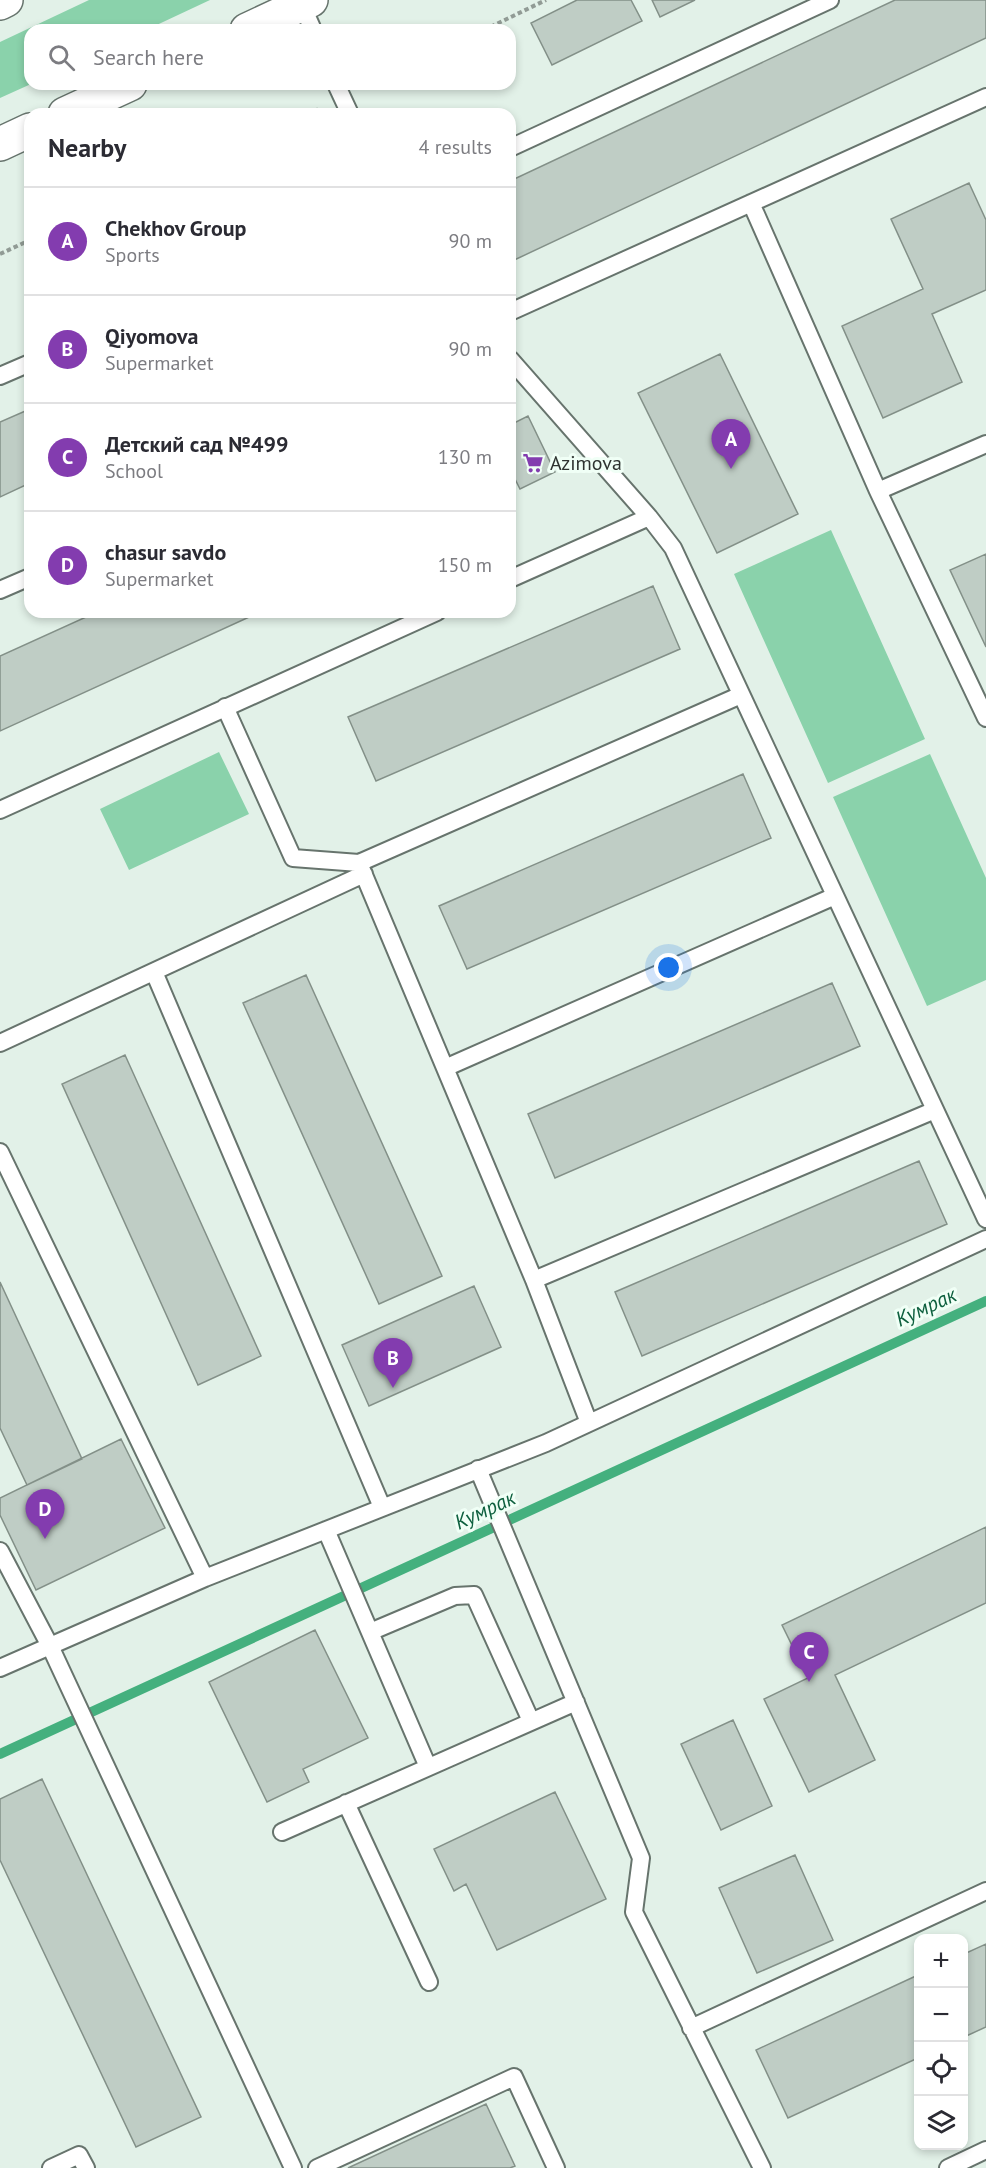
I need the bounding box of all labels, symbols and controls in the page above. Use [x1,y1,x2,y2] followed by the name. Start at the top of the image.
[24,24,516,90] search box
[45,41,78,74] icon: search
[93,43,204,71] text: Search here
[48,131,126,164] text: Nearby
[419,134,492,160] text: 4 results
[105,214,246,242] text: Chekhov Group
[61,228,74,254] text: A
[449,228,492,254] text: 90 m
[105,242,160,268] text: Sports
[105,322,199,350] text: Qiyomova
[62,336,73,362] text: B
[449,336,492,362] text: 90 m
[105,350,213,376] text: Supermarket
[712,420,750,469] pin: A
[105,430,288,458] text: Детский сад №499
[62,444,73,470] text: C
[438,444,492,470] text: 130 m
[550,450,622,476] place label: Azimova
[521,451,545,475] supermarket icon: Azimova
[105,458,163,484] text: School
[105,538,226,566] text: chasur savdo
[61,552,74,578] text: D
[438,552,492,578] text: 150 m
[105,566,213,592] text: Supermarket
[654,953,683,982] your location
[891,1280,962,1332] water label: Кумрак
[374,1338,412,1388] pin: B
[450,1483,521,1535] water label: Кумрак
[26,1490,64,1539] pin: D
[790,1632,828,1682] pin: C
[914,1934,968,2150] map controls
[914,1934,968,1988] button: +
[914,1988,968,2042] button: −
[914,2042,968,2096] button: locate
[914,2096,968,2150] button: layers

